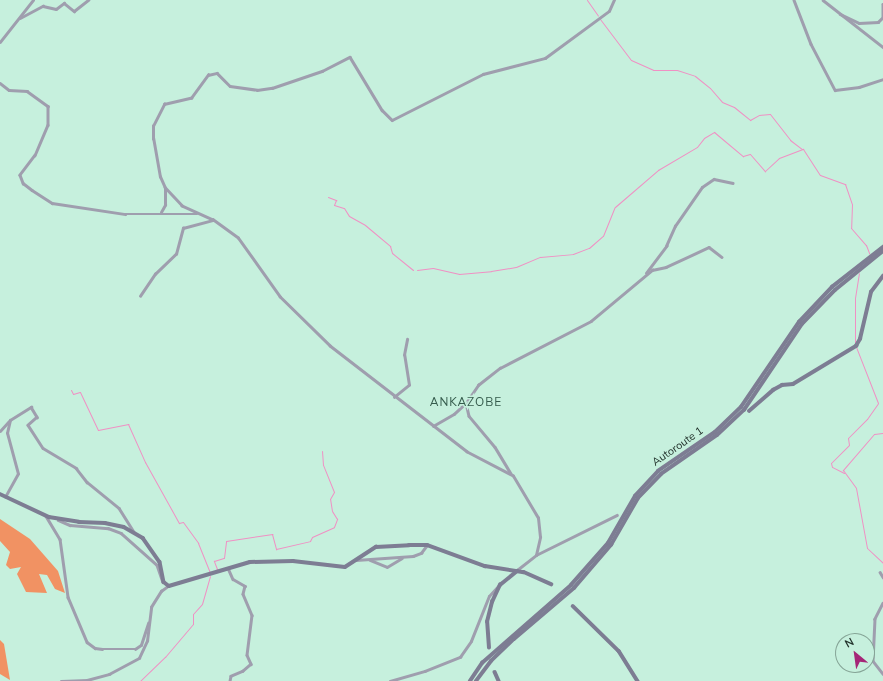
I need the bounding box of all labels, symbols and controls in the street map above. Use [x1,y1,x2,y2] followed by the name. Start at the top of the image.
[430,396,502,410] district label: ANKAZOBE
[650,425,706,469] street label: Autoroute 1
[835,633,875,673] north arrow
[842,634,857,652] text: N

